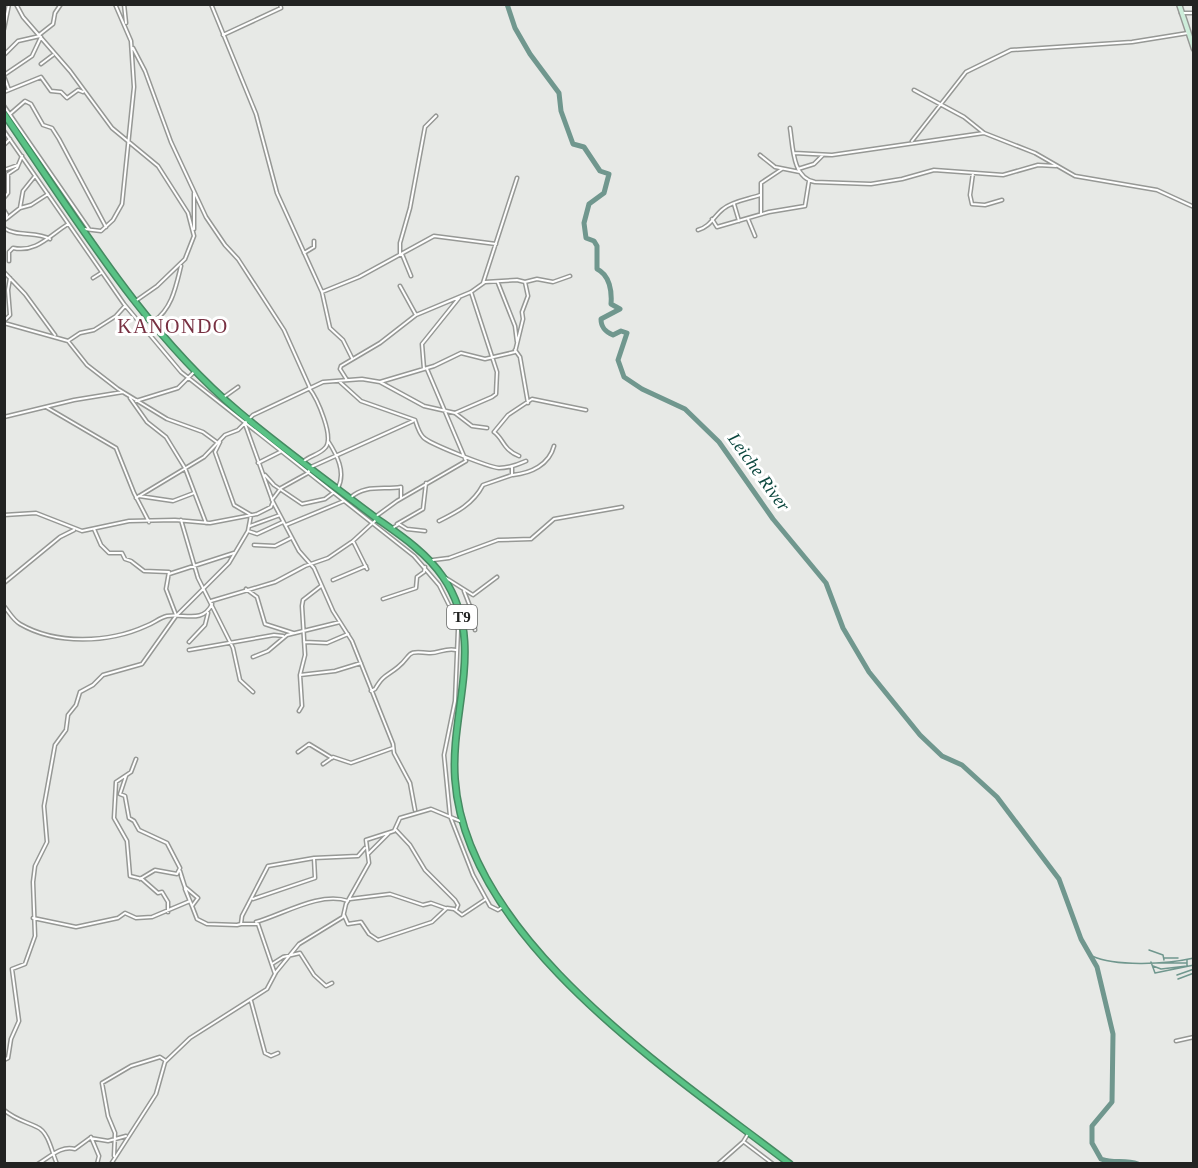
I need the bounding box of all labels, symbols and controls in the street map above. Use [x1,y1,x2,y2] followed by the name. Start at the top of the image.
[117,315,229,337] district label: KANONDO
[723,428,795,516] water label: Leiche River
[447,605,477,629] road number: T9

